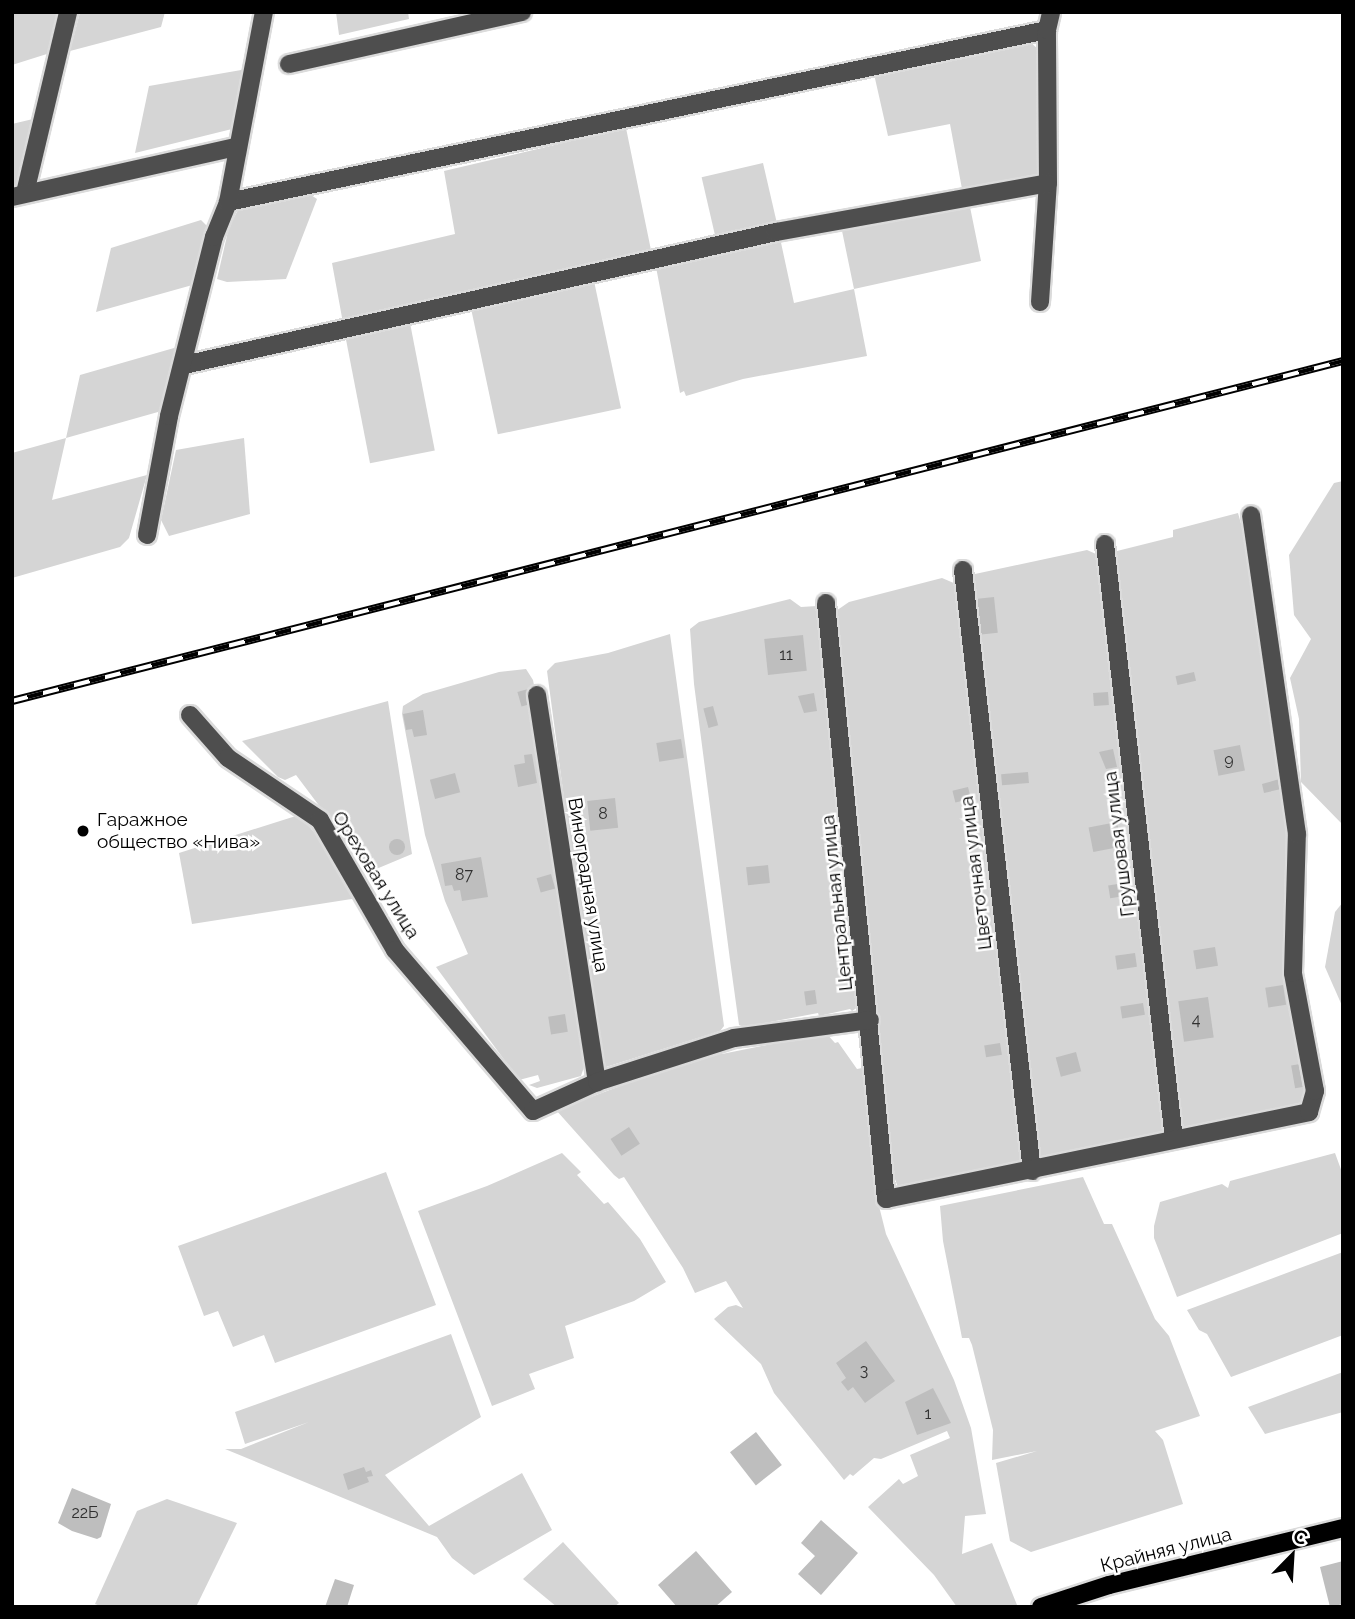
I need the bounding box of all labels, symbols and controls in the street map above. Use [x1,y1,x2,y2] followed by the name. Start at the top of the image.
[779,645,793,665] house number: 11
[1224,750,1234,770] house number: 9
[1099,770,1139,918] street label: Грушовая улица
[955,795,997,951] street label: Цветочная улица
[563,796,613,974] street label: Виноградная улица
[598,804,608,824] house number: 8
[327,807,425,943] street label: Ореховая улица
[97,809,260,853] place label: Гаражное общество «Нива»
[816,814,858,992] street label: Центральная улица
[75,823,91,839] marker: Гаражное общество «Нива»
[455,865,473,885] house number: 87
[1192,1010,1200,1030] house number: 4
[860,1361,868,1381] house number: 3
[925,1404,931,1424] house number: 1
[71,1503,99,1523] house number: 22Б
[1257,1521,1327,1591] north arrow
[1098,1523,1234,1577] street label: Крайняя улица
[1290,1524,1311,1550] text: С

